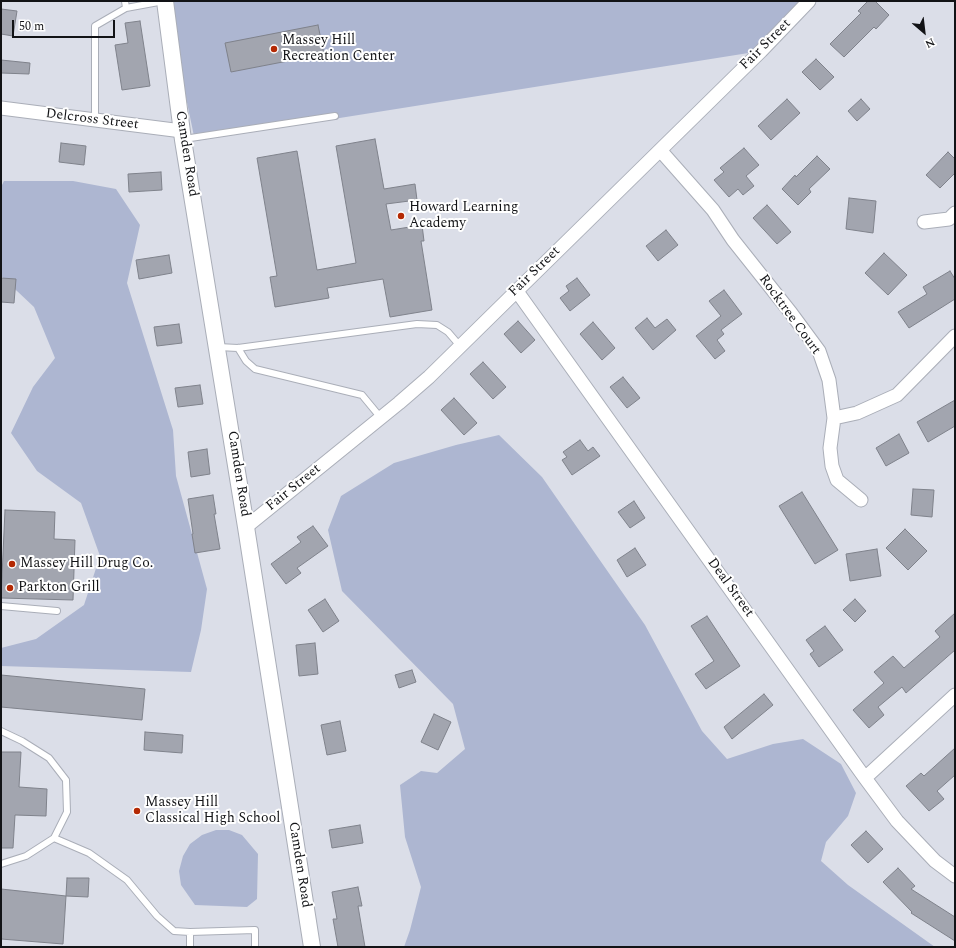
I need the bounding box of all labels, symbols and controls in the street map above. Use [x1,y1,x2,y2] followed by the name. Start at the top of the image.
[14,12,117,38] scale bar
[904,12,944,52] north arrow
[737,16,795,74] street label: Fair Street
[19,17,44,36] text: 50 m
[282,33,395,66] place label: Massey Hill Recreation Center
[922,33,938,53] text: N
[269,44,279,54] marker: Massey Hill Recreation Center
[44,106,140,134] street label: Delcross Street
[171,110,201,198] street label: Camden Road
[409,200,518,232] place label: Howard Learning Academy
[396,211,406,221] marker: Howard Learning Academy
[506,243,564,301] street label: Fair Street
[754,272,824,358] street label: Rocktree Court
[223,430,253,518] street label: Camden Road
[263,461,325,515] street label: Fair Street
[703,555,757,621] street label: Deal Street
[20,556,153,572] place label: Massey Hill Drug Co.
[7,559,17,569] marker: Massey Hill Drug Co.
[18,580,100,596] place label: Parkton Grill
[5,583,15,593] marker: Parkton Grill
[145,795,280,828] place label: Massey Hill Classical High School
[132,806,142,816] marker: Massey Hill Classical High School
[284,821,314,909] street label: Camden Road

